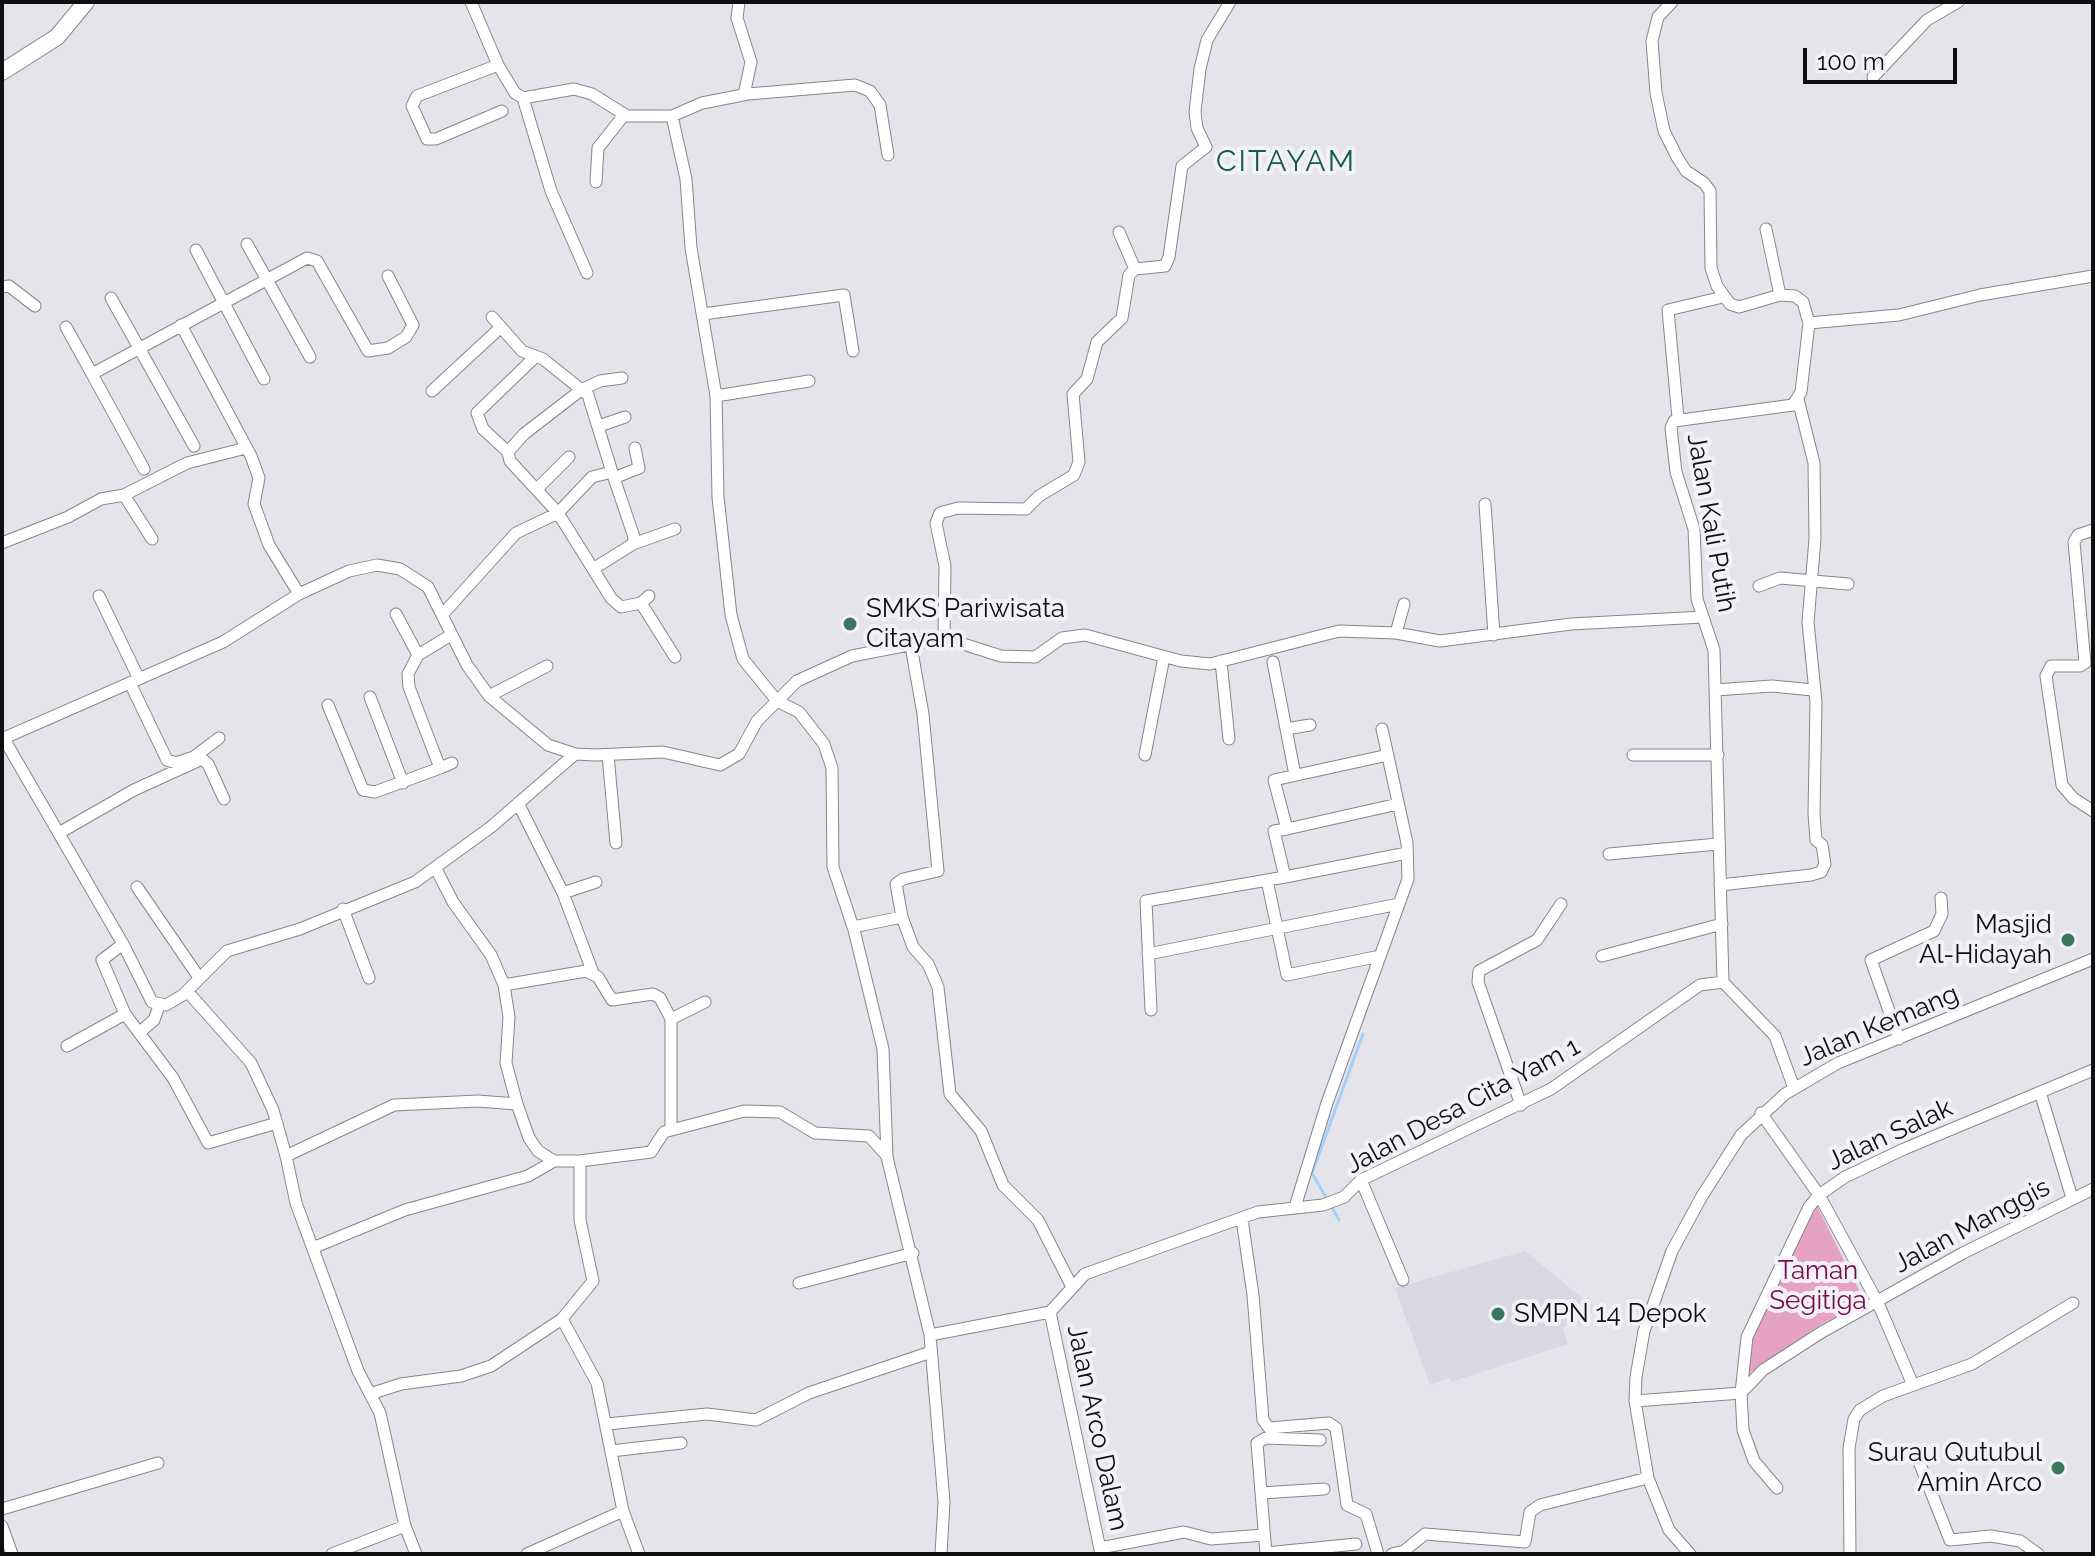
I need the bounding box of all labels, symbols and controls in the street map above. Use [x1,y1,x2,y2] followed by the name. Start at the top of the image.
[1807,32,1961,82] scale bar
[1817,47,1885,76] text: 100 m
[1216,144,1356,180] district label: CITAYAM
[1680,431,1742,615] street label: Jalan Kali Putih
[866,593,1065,654] place label: SMKS Pariwisata Citayam
[841,615,859,633] marker: SMKS Pariwisata Citayam
[1919,909,2052,970] place label: Masjid Al-Hidayah
[2059,931,2077,949] marker: Masjid Al-Hidayah
[1795,978,1963,1074] street label: Jalan Kemang
[1341,1031,1585,1181] street label: Jalan Desa Cita Yam 1
[1822,1092,1958,1178] street label: Jalan Salak
[1889,1172,2055,1280] street label: Jalan Manggis
[1769,1255,1867,1316] park label: Taman Segitiga
[1514,1298,1707,1330] place label: SMPN 14 Depok
[1489,1305,1507,1323] marker: SMPN 14 Depok
[1060,1322,1134,1534] street label: Jalan Arco Dalam
[1868,1437,2042,1498] place label: Surau Qutubul Amin Arco
[2049,1459,2067,1477] marker: Surau Qutubul Amin Arco

